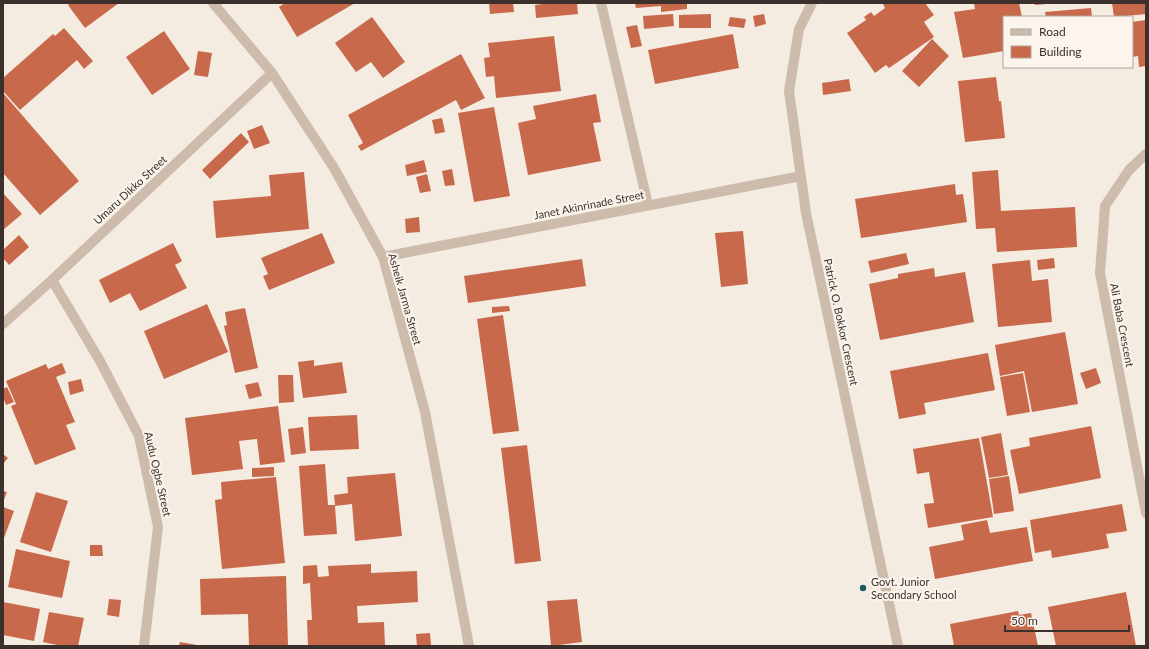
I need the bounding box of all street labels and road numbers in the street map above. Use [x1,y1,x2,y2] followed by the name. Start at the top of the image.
[90,152,169,227] street label: Umaru Dikko Street
[533,187,645,222] street label: Janet Akinrinade Street
[386,251,425,346] street label: Asheik Jarma Street
[822,257,861,387] street label: Patrick O. Bokkor Crescent
[1108,282,1137,368] street label: Ali Baba Crescent
[142,430,175,518] street label: Audu Ogbe Street

